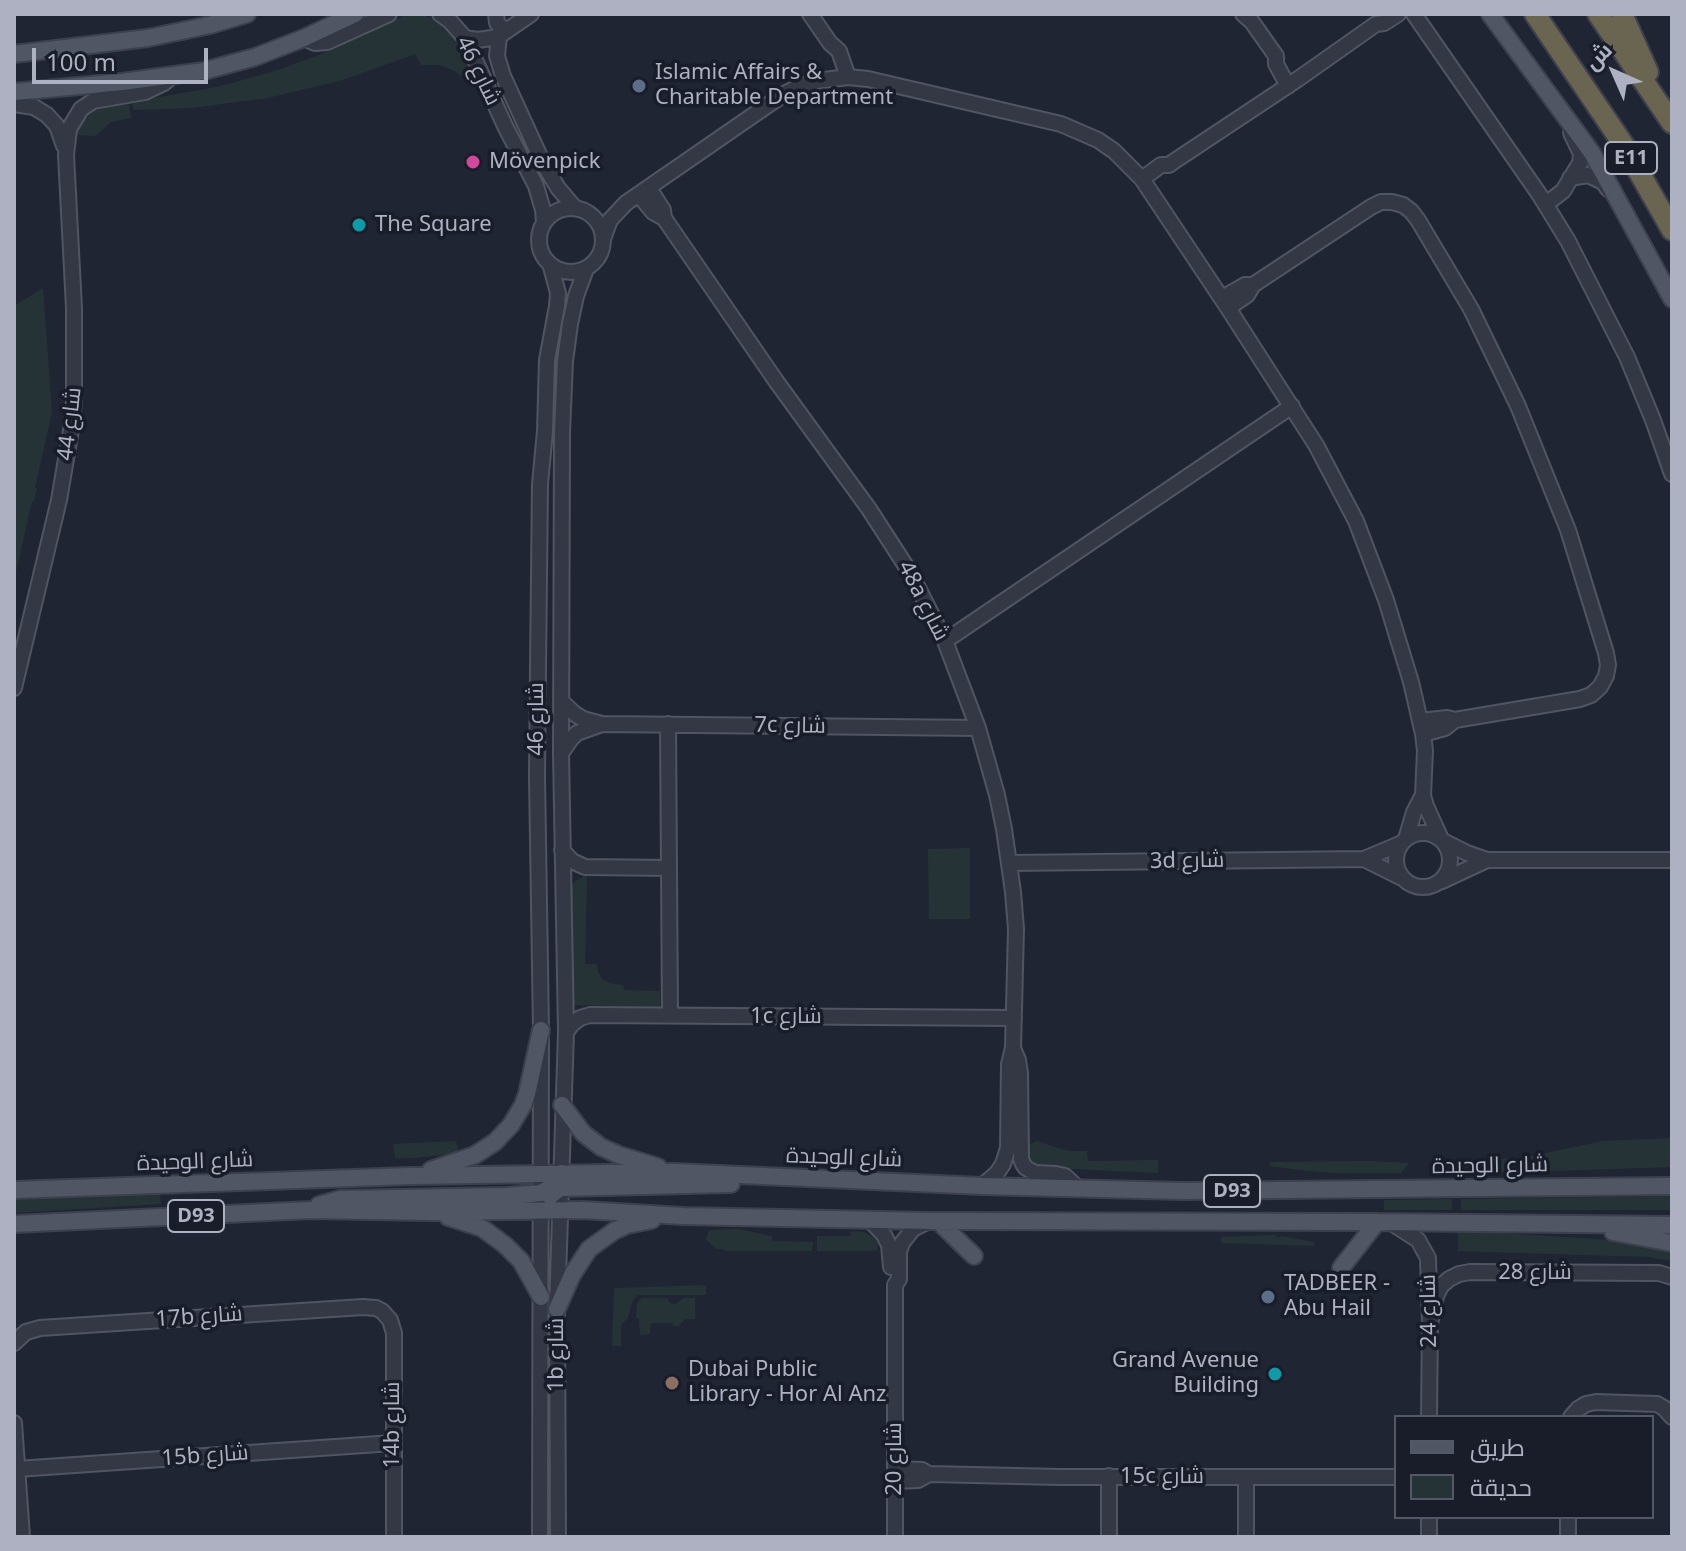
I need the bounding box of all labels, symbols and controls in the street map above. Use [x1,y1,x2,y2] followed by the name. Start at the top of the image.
[36,32,212,82] scale bar
[450,32,506,110] street label: شارع 46
[1574,32,1654,112] north arrow
[1576,34,1618,76] text: ش
[46,45,116,78] text: 100 m
[655,60,893,112] place label: Islamic Affairs & Charitable Department
[630,77,648,95] marker: Islamic Affairs & Charitable Department
[1605,142,1657,174] road number: E11
[489,149,601,175] place label: Mövenpick
[464,153,482,171] marker: Mövenpick
[375,212,492,238] place label: The Square
[350,216,368,234] marker: The Square
[52,386,88,462] street label: شارع 44
[892,557,954,645] street label: 48a شارع
[524,682,550,756] street label: شارع 46
[754,712,826,740] street label: 7c شارع
[1150,847,1224,875] street label: 3d شارع
[750,1004,822,1030] street label: 1c شارع
[785,1143,903,1173] street label: شارع الوحيدة
[136,1147,254,1177] street label: شارع الوحيدة
[1432,1152,1548,1180] street label: شارع الوحيدة
[1204,1175,1260,1207] road number: D93
[168,1200,224,1232] road number: D93
[1498,1260,1572,1286] street label: شارع 28
[1284,1271,1390,1322] place label: TADBEER - Abu Hail
[1415,1274,1443,1348] street label: شارع 24
[1259,1288,1277,1306] marker: TADBEER - Abu Hail
[155,1301,243,1333] street label: 17b شارع
[544,1318,570,1392] street label: 1b شارع
[1112,1348,1259,1400] place label: Grand Avenue Building
[688,1357,886,1408] place label: Dubai Public Library - Hor Al Anz
[1266,1365,1284,1383] marker: Grand Avenue Building
[663,1374,681,1392] marker: Dubai Public Library - Hor Al Anz
[380,1381,406,1469] street label: 14b شارع
[1394,1415,1654,1519] legend
[882,1422,908,1496] street label: شارع 20
[1470,1430,1525,1463] text: طريق
[161,1440,249,1472] street label: 15b شارع
[1120,1464,1204,1490] street label: 15c شارع
[1470,1470,1532,1503] text: حديقة

